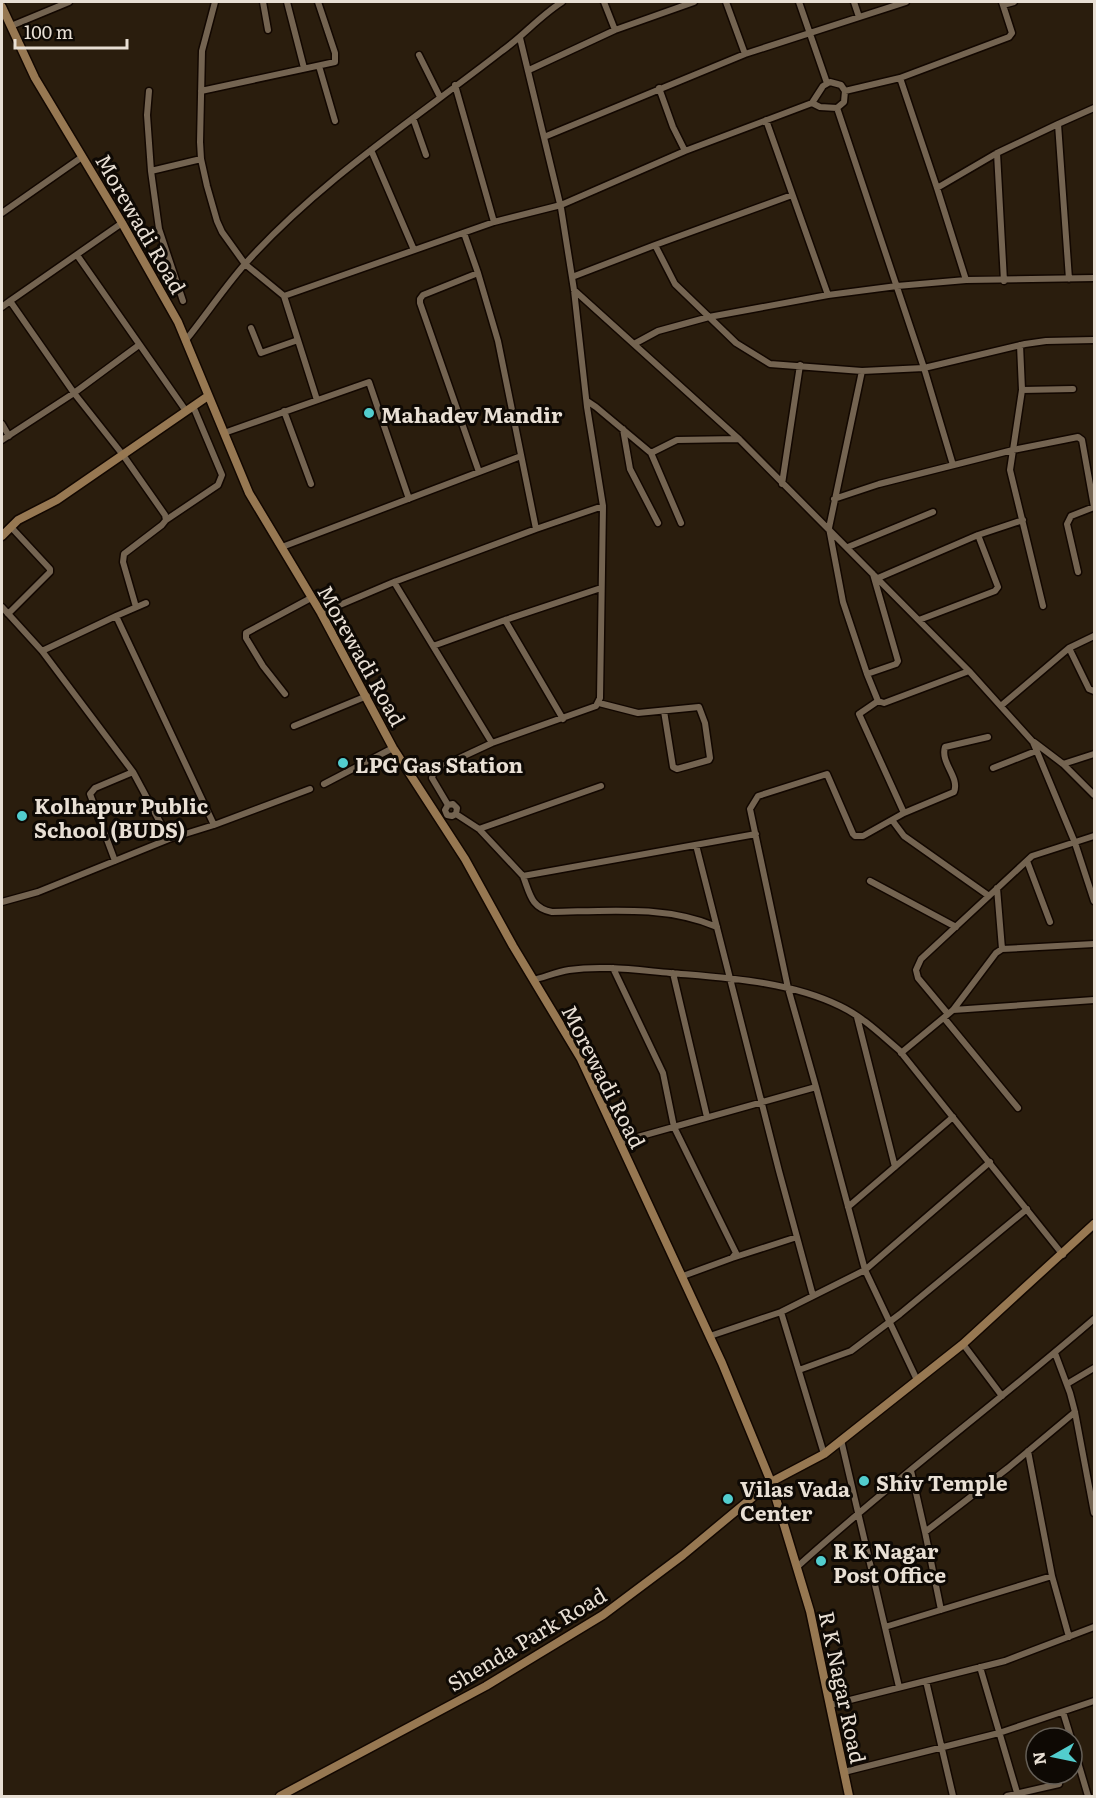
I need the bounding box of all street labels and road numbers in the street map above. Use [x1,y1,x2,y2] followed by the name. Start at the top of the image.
[89,147,195,299] street label: Morewadi Road
[311,579,415,731] street label: Morewadi Road
[556,999,655,1153] street label: Morewadi Road
[441,1578,611,1698] street label: Shenda Park Road
[813,1608,875,1766] street label: R K Nagar Road

